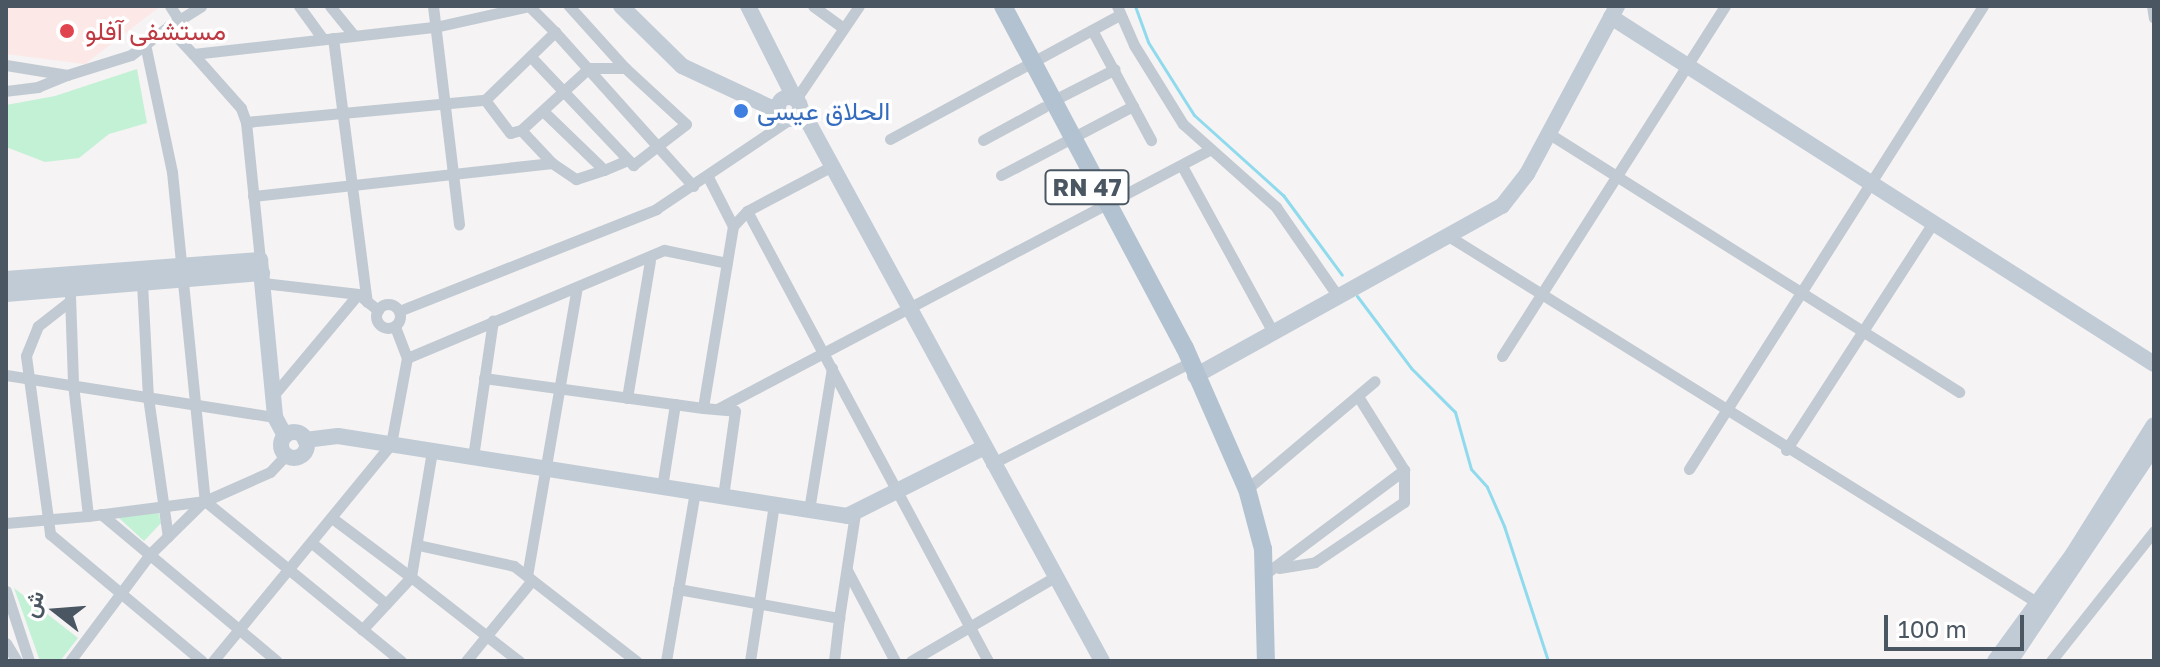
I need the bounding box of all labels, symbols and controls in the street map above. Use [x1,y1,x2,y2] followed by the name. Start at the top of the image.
[85,15,226,47] place label: مستشفى آفلو
[56,20,78,42] marker: مستشفى آفلو
[757,95,890,127] place label: الحلاق عيسى
[732,102,750,120] marker: الحلاق عيسى
[1043,167,1131,207] road number: RN 47
[16,571,96,651] north arrow
[16,587,49,620] text: ش
[1888,599,2028,649] scale bar
[1898,614,1967,643] text: 100 m

